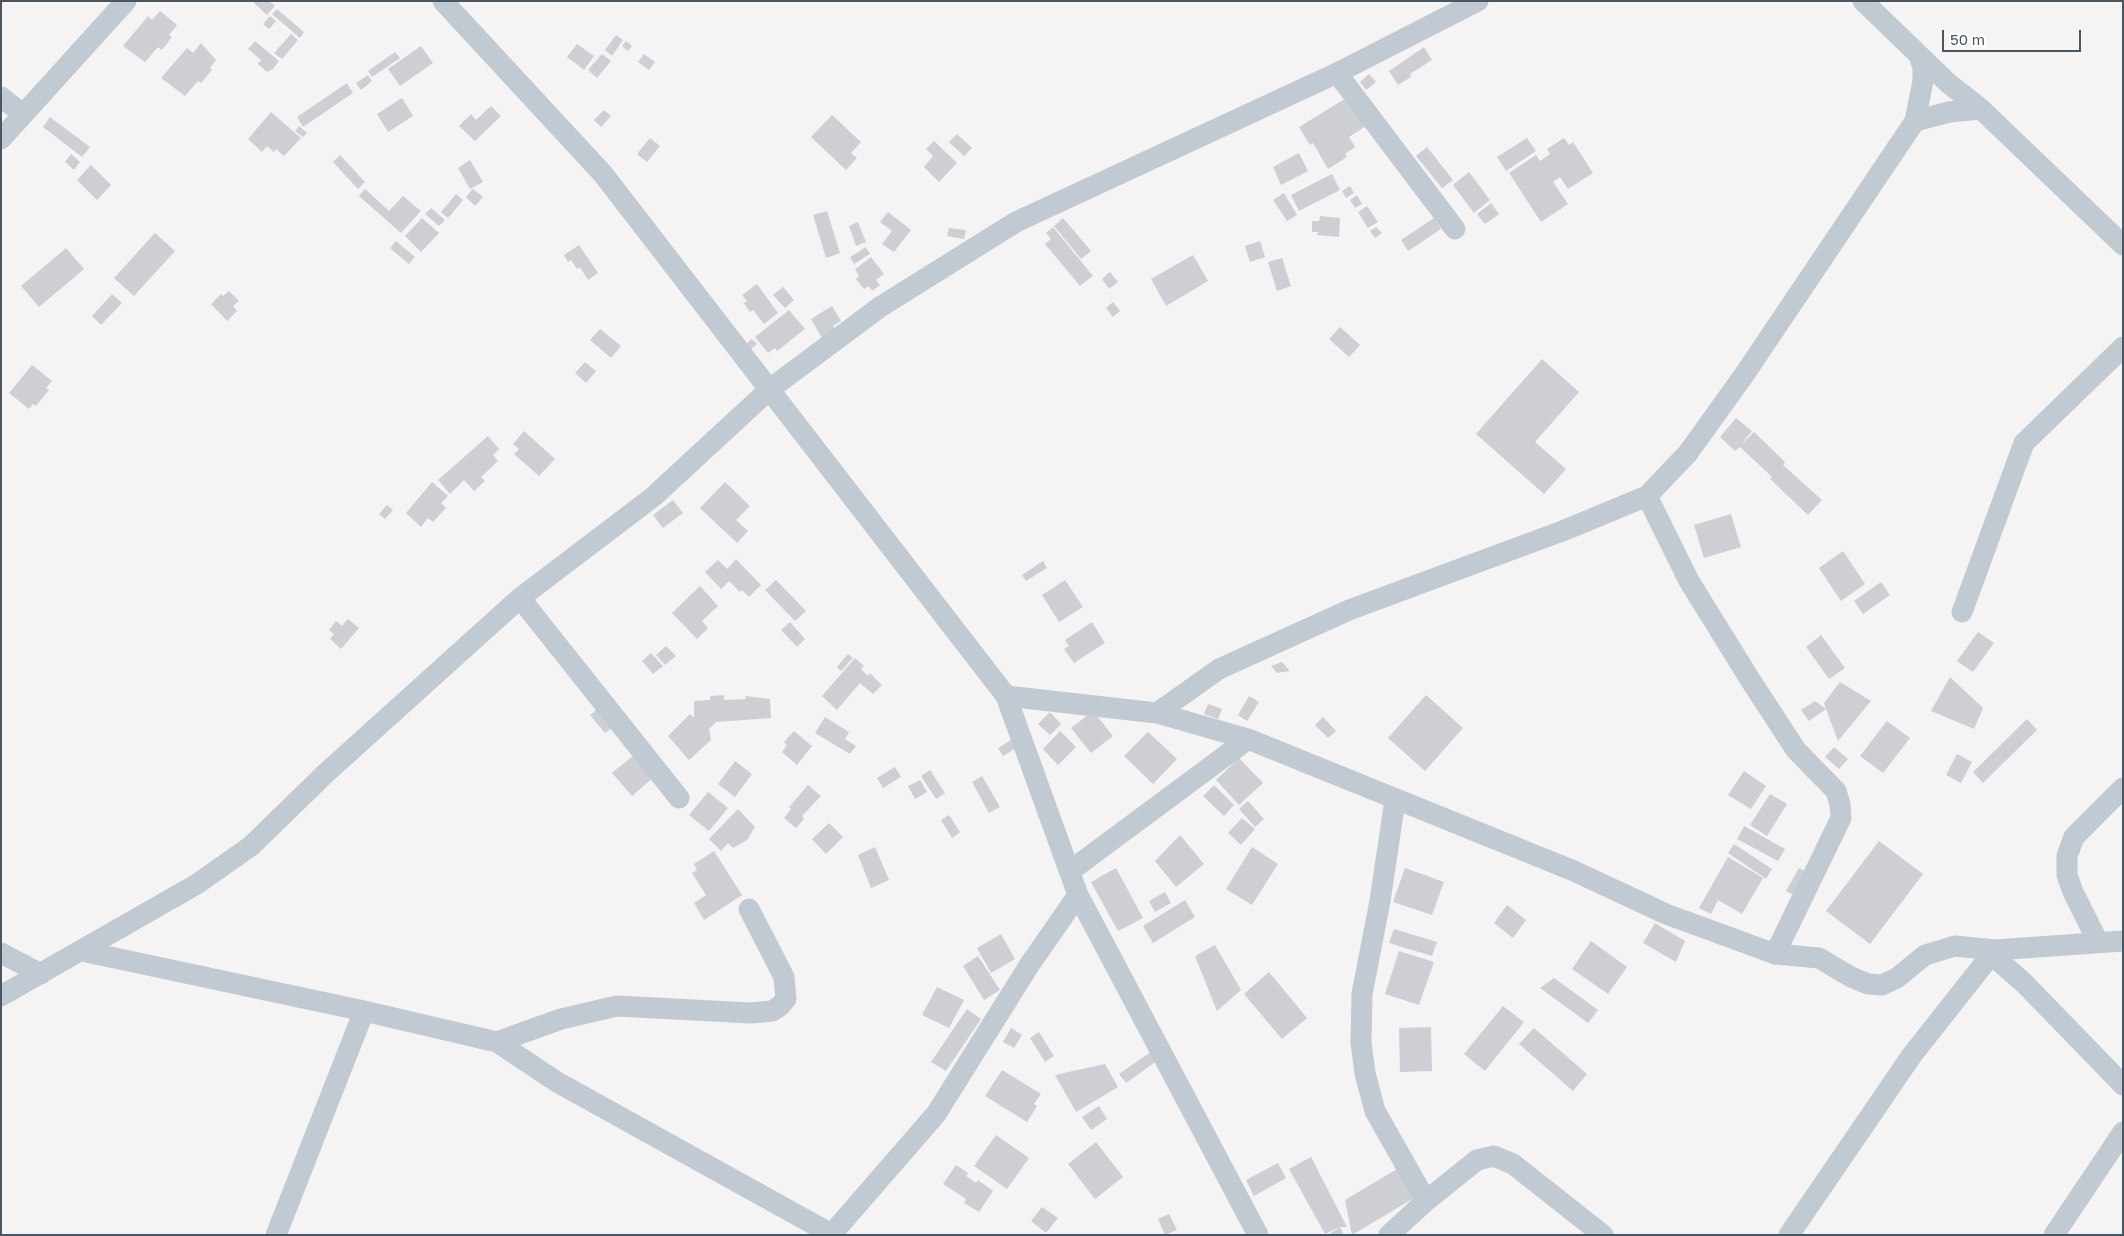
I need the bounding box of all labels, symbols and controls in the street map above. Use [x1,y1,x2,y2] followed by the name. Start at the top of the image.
[1944,20,2083,52] scale bar
[1950,30,1985,48] text: 50 m

